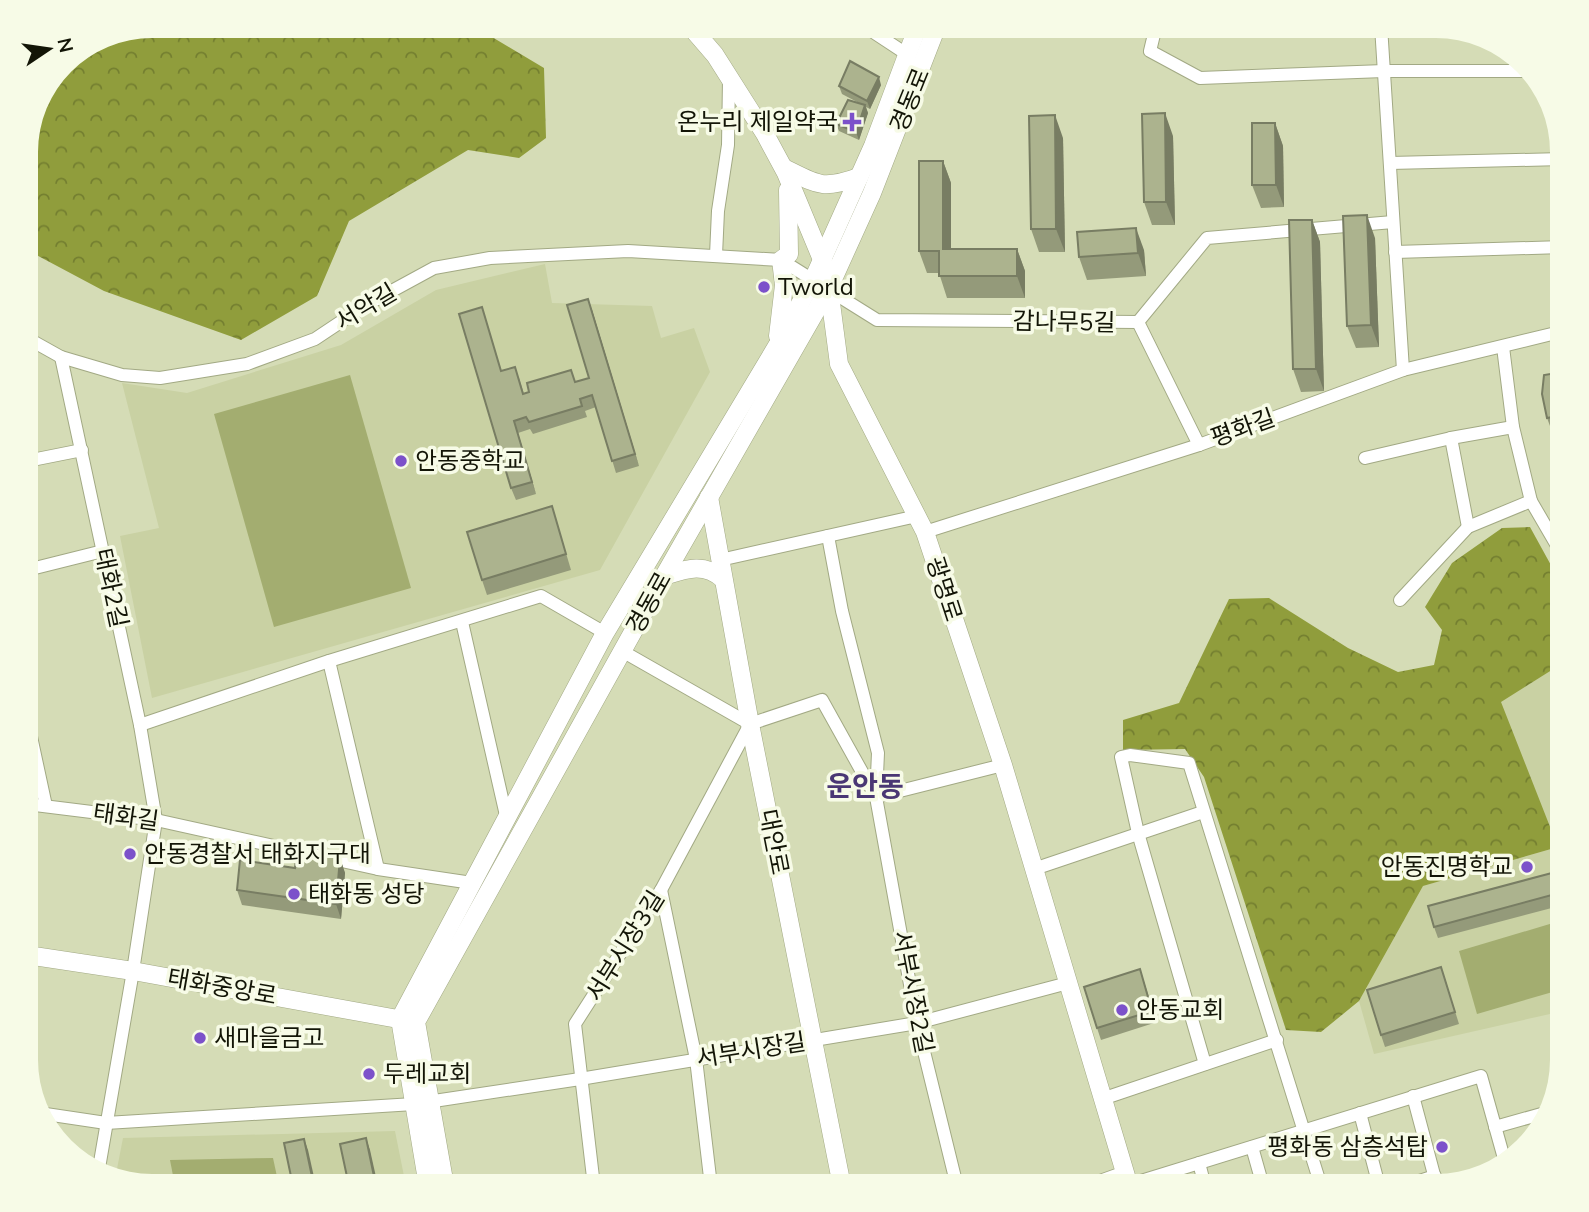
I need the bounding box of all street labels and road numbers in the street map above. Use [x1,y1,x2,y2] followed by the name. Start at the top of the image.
[883,63,937,137] street label: 경동로
[329,276,403,338] street label: 서악길
[1012,305,1116,339] street label: 감나무5길
[1206,402,1280,454] street label: 평화길
[87,545,135,631] street label: 태화2길
[919,553,969,625] street label: 광명로
[619,566,679,640] street label: 경동로
[91,797,161,837] street label: 태화길
[752,806,796,878] street label: 대안로
[578,885,672,1007] street label: 서부시장3길
[885,928,941,1056] street label: 서부시장2길
[165,962,279,1012] street label: 태화중앙로
[694,1026,808,1074] street label: 서부시장길

